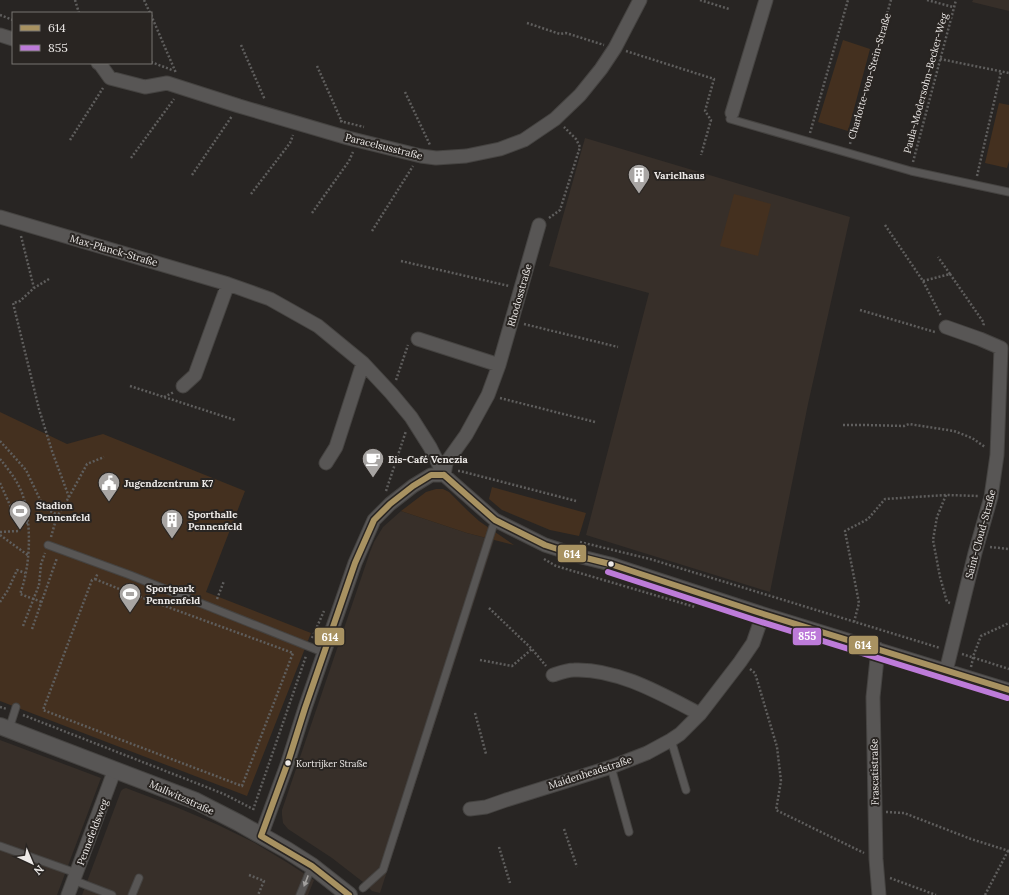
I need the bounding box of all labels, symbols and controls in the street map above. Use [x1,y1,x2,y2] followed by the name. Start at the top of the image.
[845,11,894,141] street label: Charlotte-von-Stein-Straße
[900,11,951,155] street label: Paula-Modersohn-Becker-Weg
[12,12,152,64] legend
[48,20,66,35] text: 614
[48,40,68,55] text: 855
[344,131,425,163] street label: Paracelsusstraße
[626,162,652,195] building icon: Varielhaus
[654,169,705,182] place label: Varielhaus
[69,232,160,269] street label: Max-Planck-Straße
[504,262,535,328] street label: Rhodosstraße
[360,446,386,479] cafe icon: Eis-Café Venezia
[388,453,469,466] place label: Eis-Café Venezia
[96,470,122,503] public building icon: Jugendzentrum K7
[124,477,214,490] place label: Jugendzentrum K7
[962,488,999,580] street label: Saint-Cloud-Straße
[7,498,33,531] sports icon: Stadion Pennenfeld
[36,499,90,524] place label: Stadion Pennenfeld
[159,507,185,540] building icon: Sporthalle Pennenfeld
[188,508,242,533] place label: Sporthalle Pennenfeld
[557,544,587,563] line badge: 614
[564,547,580,561] text: 614
[606,559,616,569] unlabelled marker
[117,581,143,614] sports icon: Sportpark Pennenfeld
[146,582,200,607] place label: Sportpark Pennenfeld
[314,627,345,646] line badge: 614
[792,627,822,646] line badge: 855
[798,629,816,643] text: 855
[322,630,338,644] text: 614
[848,635,879,655] line badge: 614
[855,638,871,652] text: 614
[867,738,882,805] street label: Frascatistraße
[547,753,634,792] street label: Maidenheadstraße
[283,758,293,768] marker: Kortrijker Straße
[296,758,368,769] place label: Kortrijker Straße
[147,777,217,818] street label: Mallwitzstraße
[74,797,111,867] street label: Pennefeldsweg
[12,843,52,883] north arrow
[31,862,47,879] text: N
[303,875,309,887] one-way arrow

